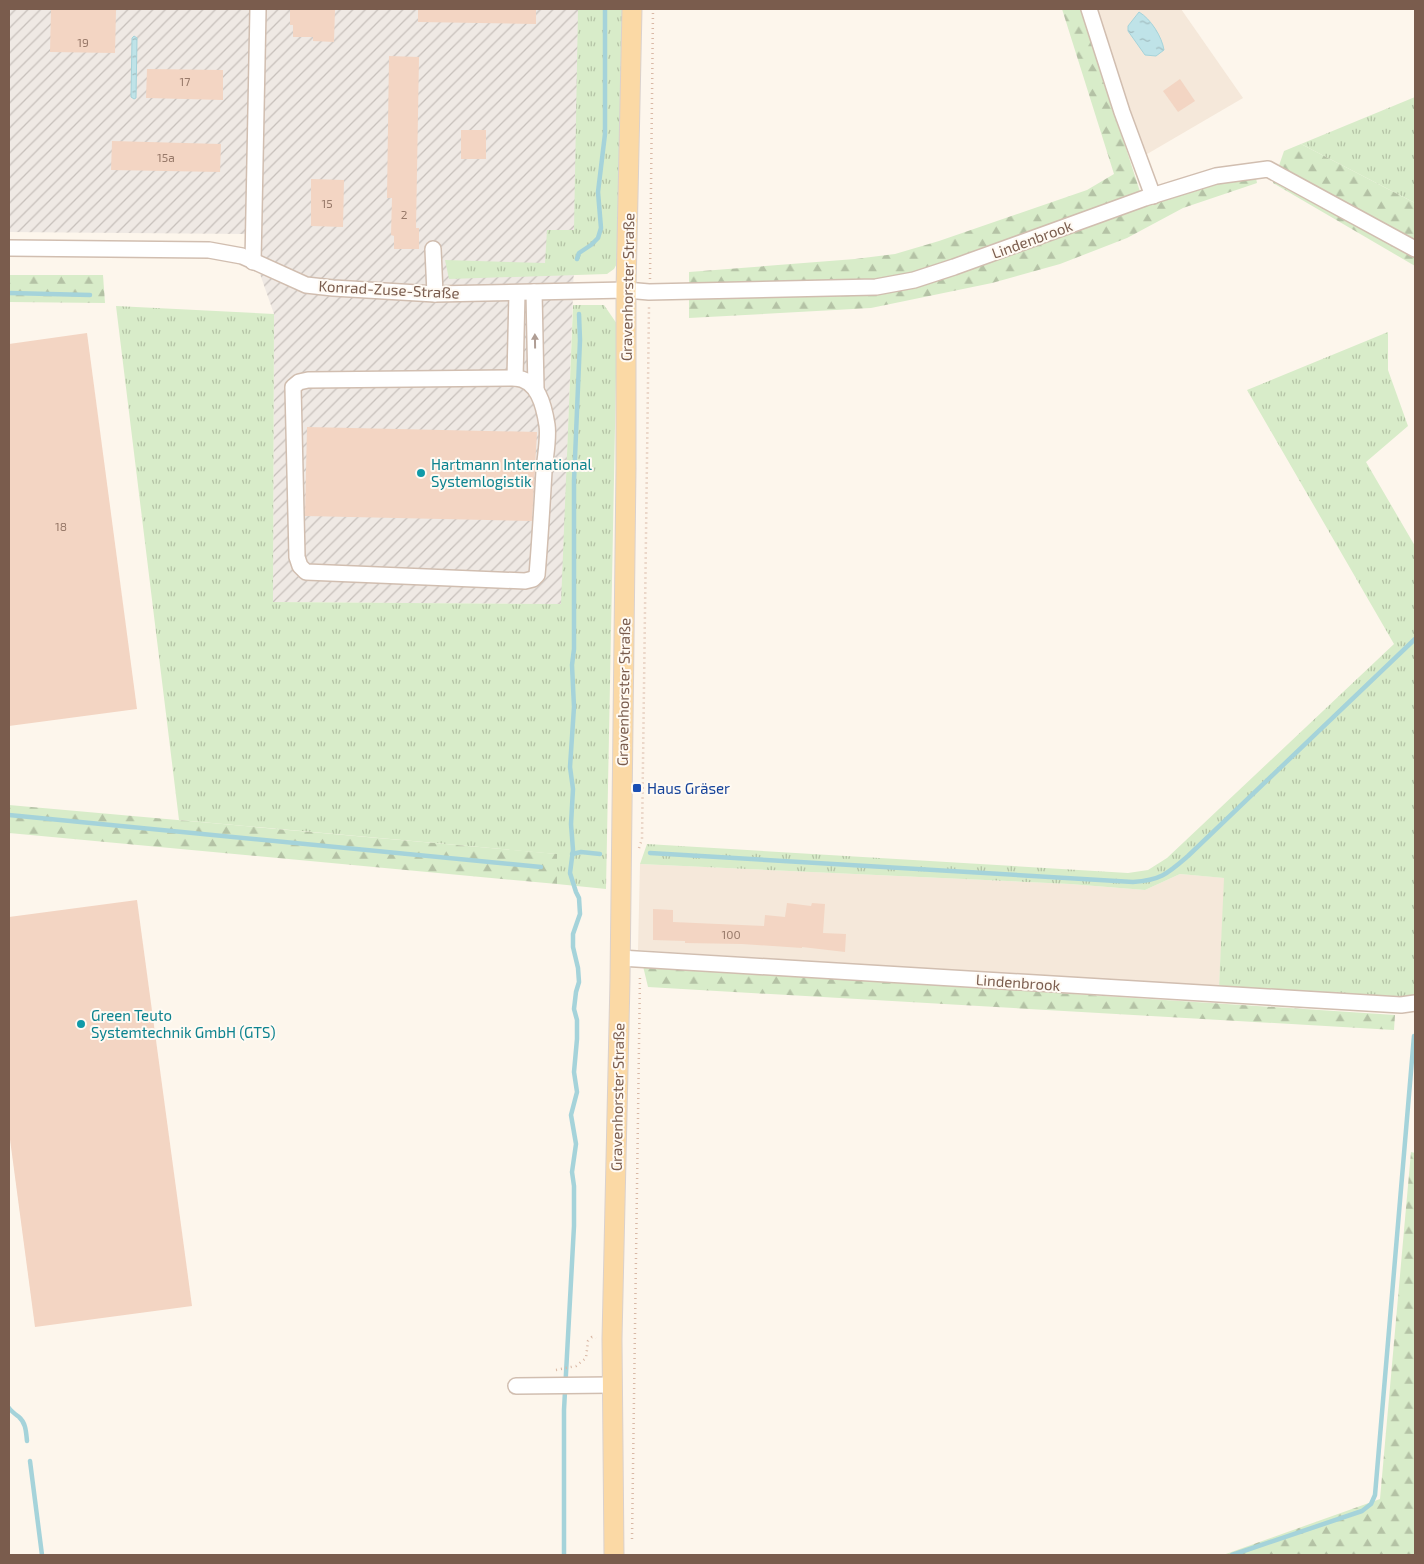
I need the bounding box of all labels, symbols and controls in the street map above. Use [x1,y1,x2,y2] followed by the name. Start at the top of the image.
[77,35,89,49] house number: 19
[180,74,190,88] house number: 17
[157,150,175,164] house number: 15a
[321,196,333,210] house number: 15
[401,207,408,221] house number: 2
[617,213,637,361] street label: Gravenhorster Straße
[989,216,1075,262] street label: Lindenbrook
[318,276,460,302] street label: Konrad-Zuse-Straße
[530,332,538,348] one-way arrow
[431,455,592,490] place label: Hartmann International Systemlogistik
[415,467,427,479] marker: Hartmann International Systemlogistik
[55,519,67,533] house number: 18
[613,618,633,766] street label: Gravenhorster Straße
[647,779,730,797] place label: Haus Gräser
[631,782,643,794] marker: Haus Gräser
[721,927,741,941] house number: 100
[975,970,1061,994] street label: Lindenbrook
[91,1006,276,1041] place label: Green Teuto Systemtechnik GmbH (GTS)
[75,1018,87,1030] marker: Green Teuto Systemtechnik GmbH (GTS)
[607,1023,627,1171] street label: Gravenhorster Straße

